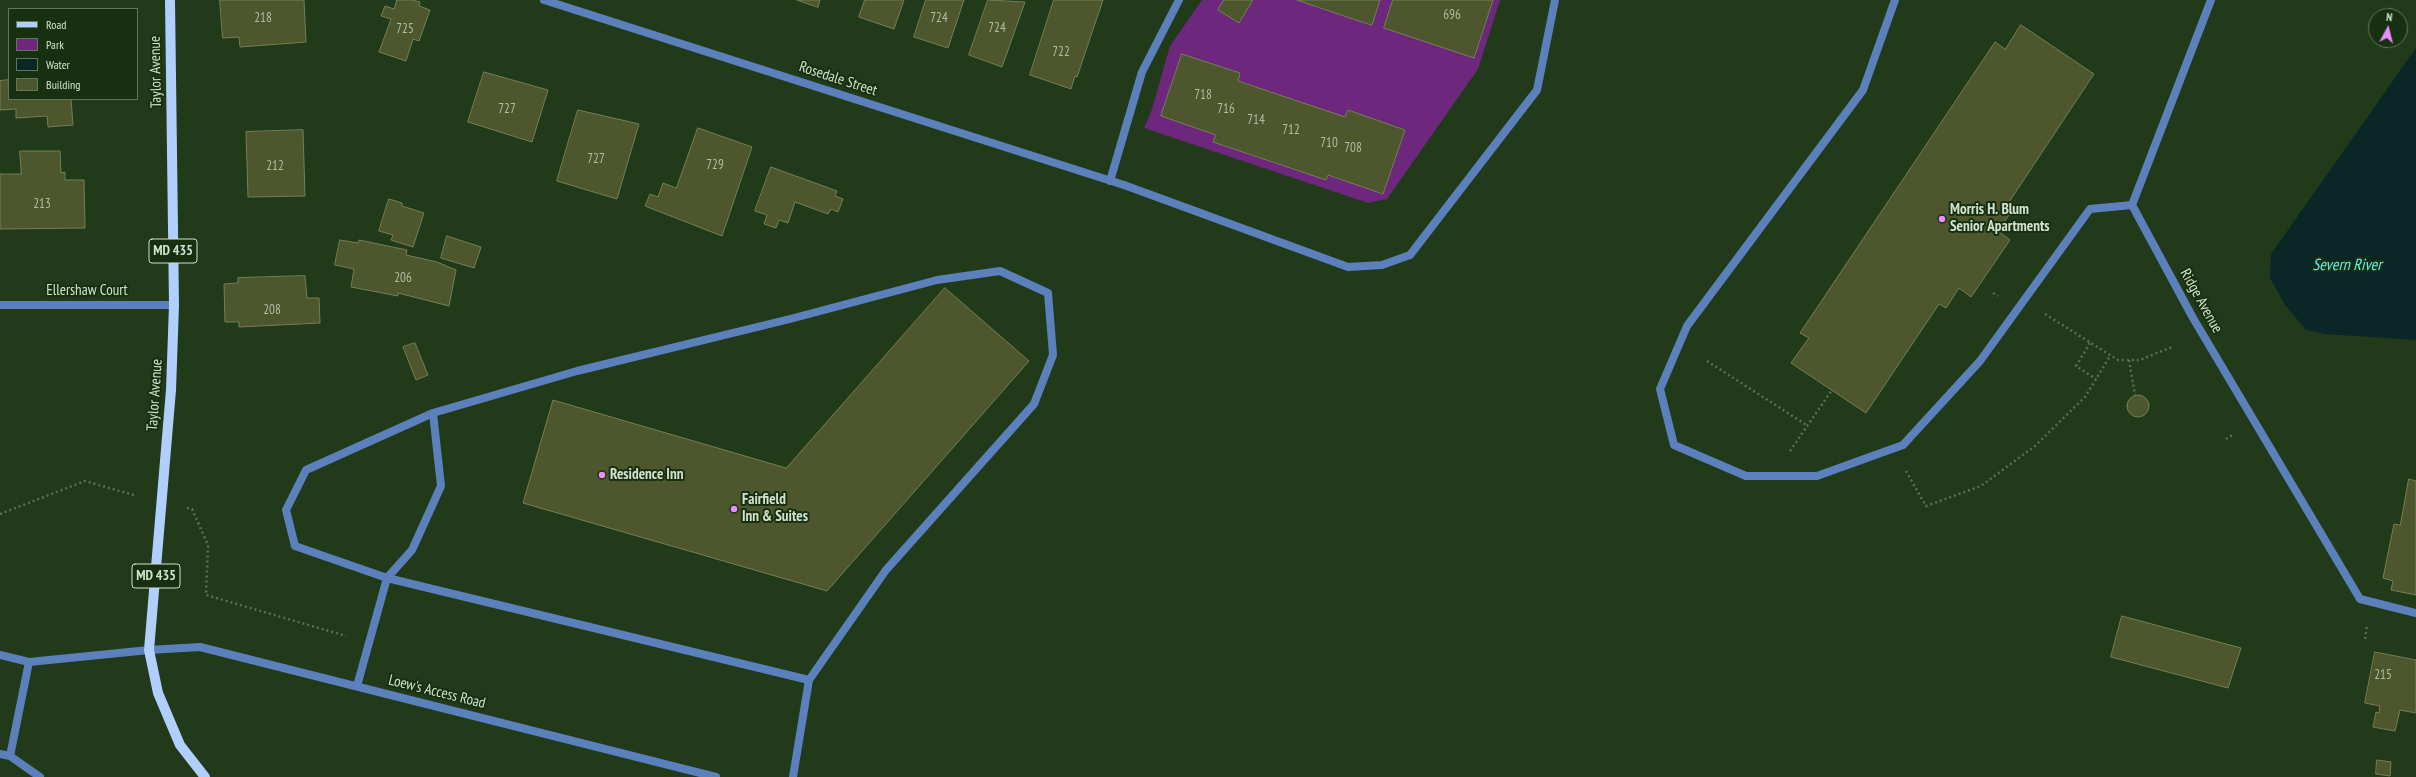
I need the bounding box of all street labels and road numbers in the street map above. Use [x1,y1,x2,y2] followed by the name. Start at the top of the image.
[146,36,166,108] street label: Taylor Avenue
[797,58,879,100] street label: Rosedale Street
[149,239,197,263] road number: MD 435
[2176,266,2226,336] street label: Ridge Avenue
[46,282,128,300] street label: Ellershaw Court
[144,358,166,432] street label: Taylor Avenue
[132,564,180,588] road number: MD 435
[387,671,487,713] street label: Loew's Access Road

